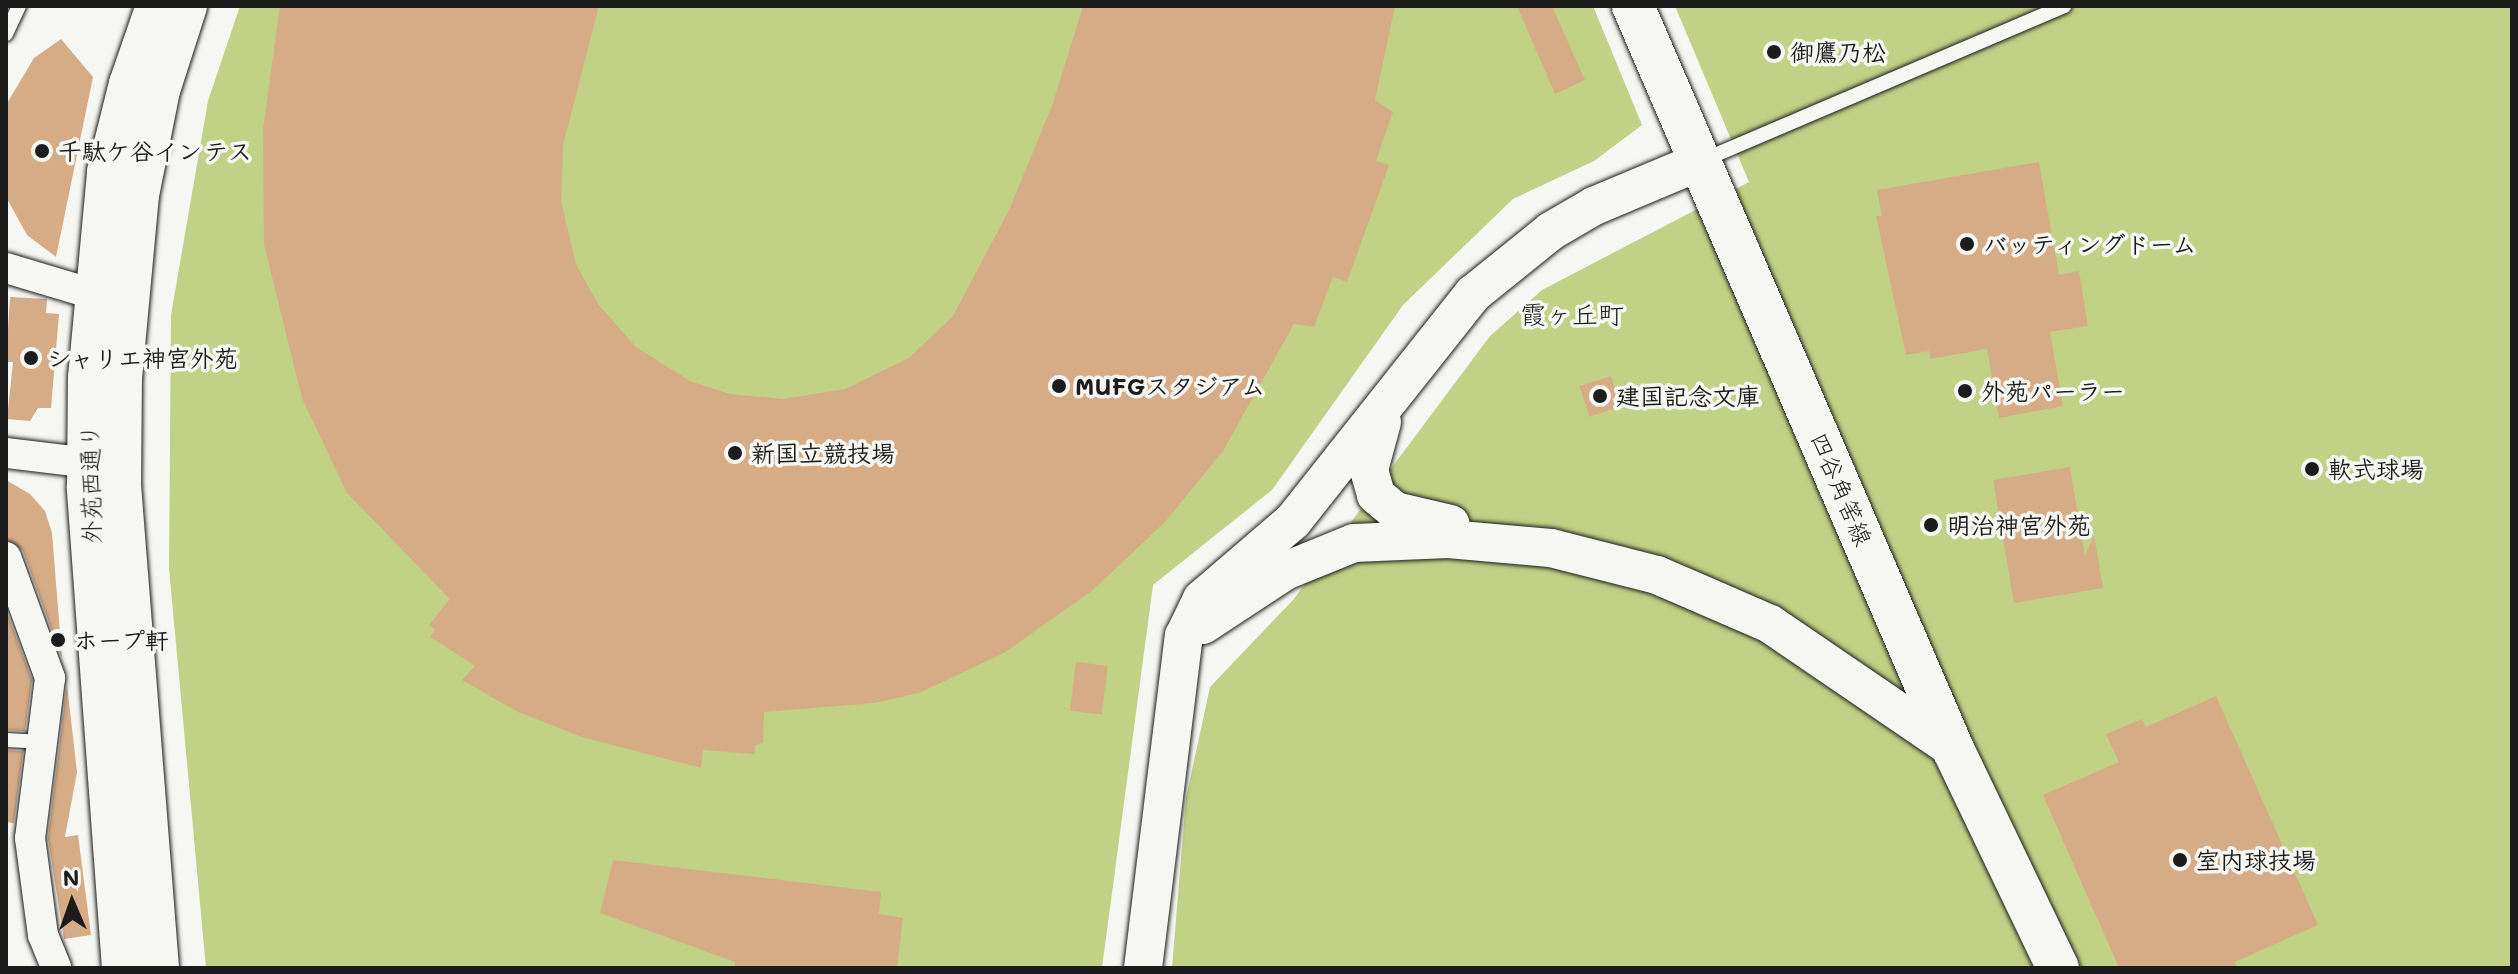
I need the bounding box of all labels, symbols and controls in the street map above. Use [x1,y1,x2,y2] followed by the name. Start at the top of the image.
[1790,38,1886,66] place label: 御鷹乃松
[1765,43,1783,61] marker: 御鷹乃松
[58,137,250,165] place label: 千駄ケ谷インテス
[33,142,51,160] marker: 千駄ケ谷インテス
[1983,230,2199,258] place label: バッティングドーム
[1958,235,1976,253] marker: バッティングドーム
[1520,299,1624,331] district label: 霞ヶ丘町
[47,344,239,372] place label: シャリエ神宮外苑
[22,349,40,367] marker: シャリエ神宮外苑
[1075,372,1265,400] place label: MUFGスタジアム
[1050,377,1068,395] marker: MUFGスタジアム
[1981,377,2125,405] place label: 外苑パーラー
[1616,382,1760,410] place label: 建国記念文庫
[1956,382,1974,400] marker: 外苑パーラー
[1591,387,1609,405] marker: 建国記念文庫
[75,424,105,544] street label: 外苑西通り
[1805,428,1879,550] street label: 四谷角筈線
[751,439,895,467] place label: 新国立競技場
[726,444,744,462] marker: 新国立競技場
[2328,455,2424,483] place label: 軟式球場
[2303,460,2321,478] marker: 軟式球場
[1947,511,2091,539] place label: 明治神宮外苑
[1922,516,1940,534] marker: 明治神宮外苑
[74,626,170,654] place label: ホープ軒
[49,631,67,649] marker: ホープ軒
[2196,846,2316,874] place label: 室内球技場
[2171,851,2189,869] marker: 室内球技場
[32,862,112,942] north arrow
[62,863,80,892] text: N

